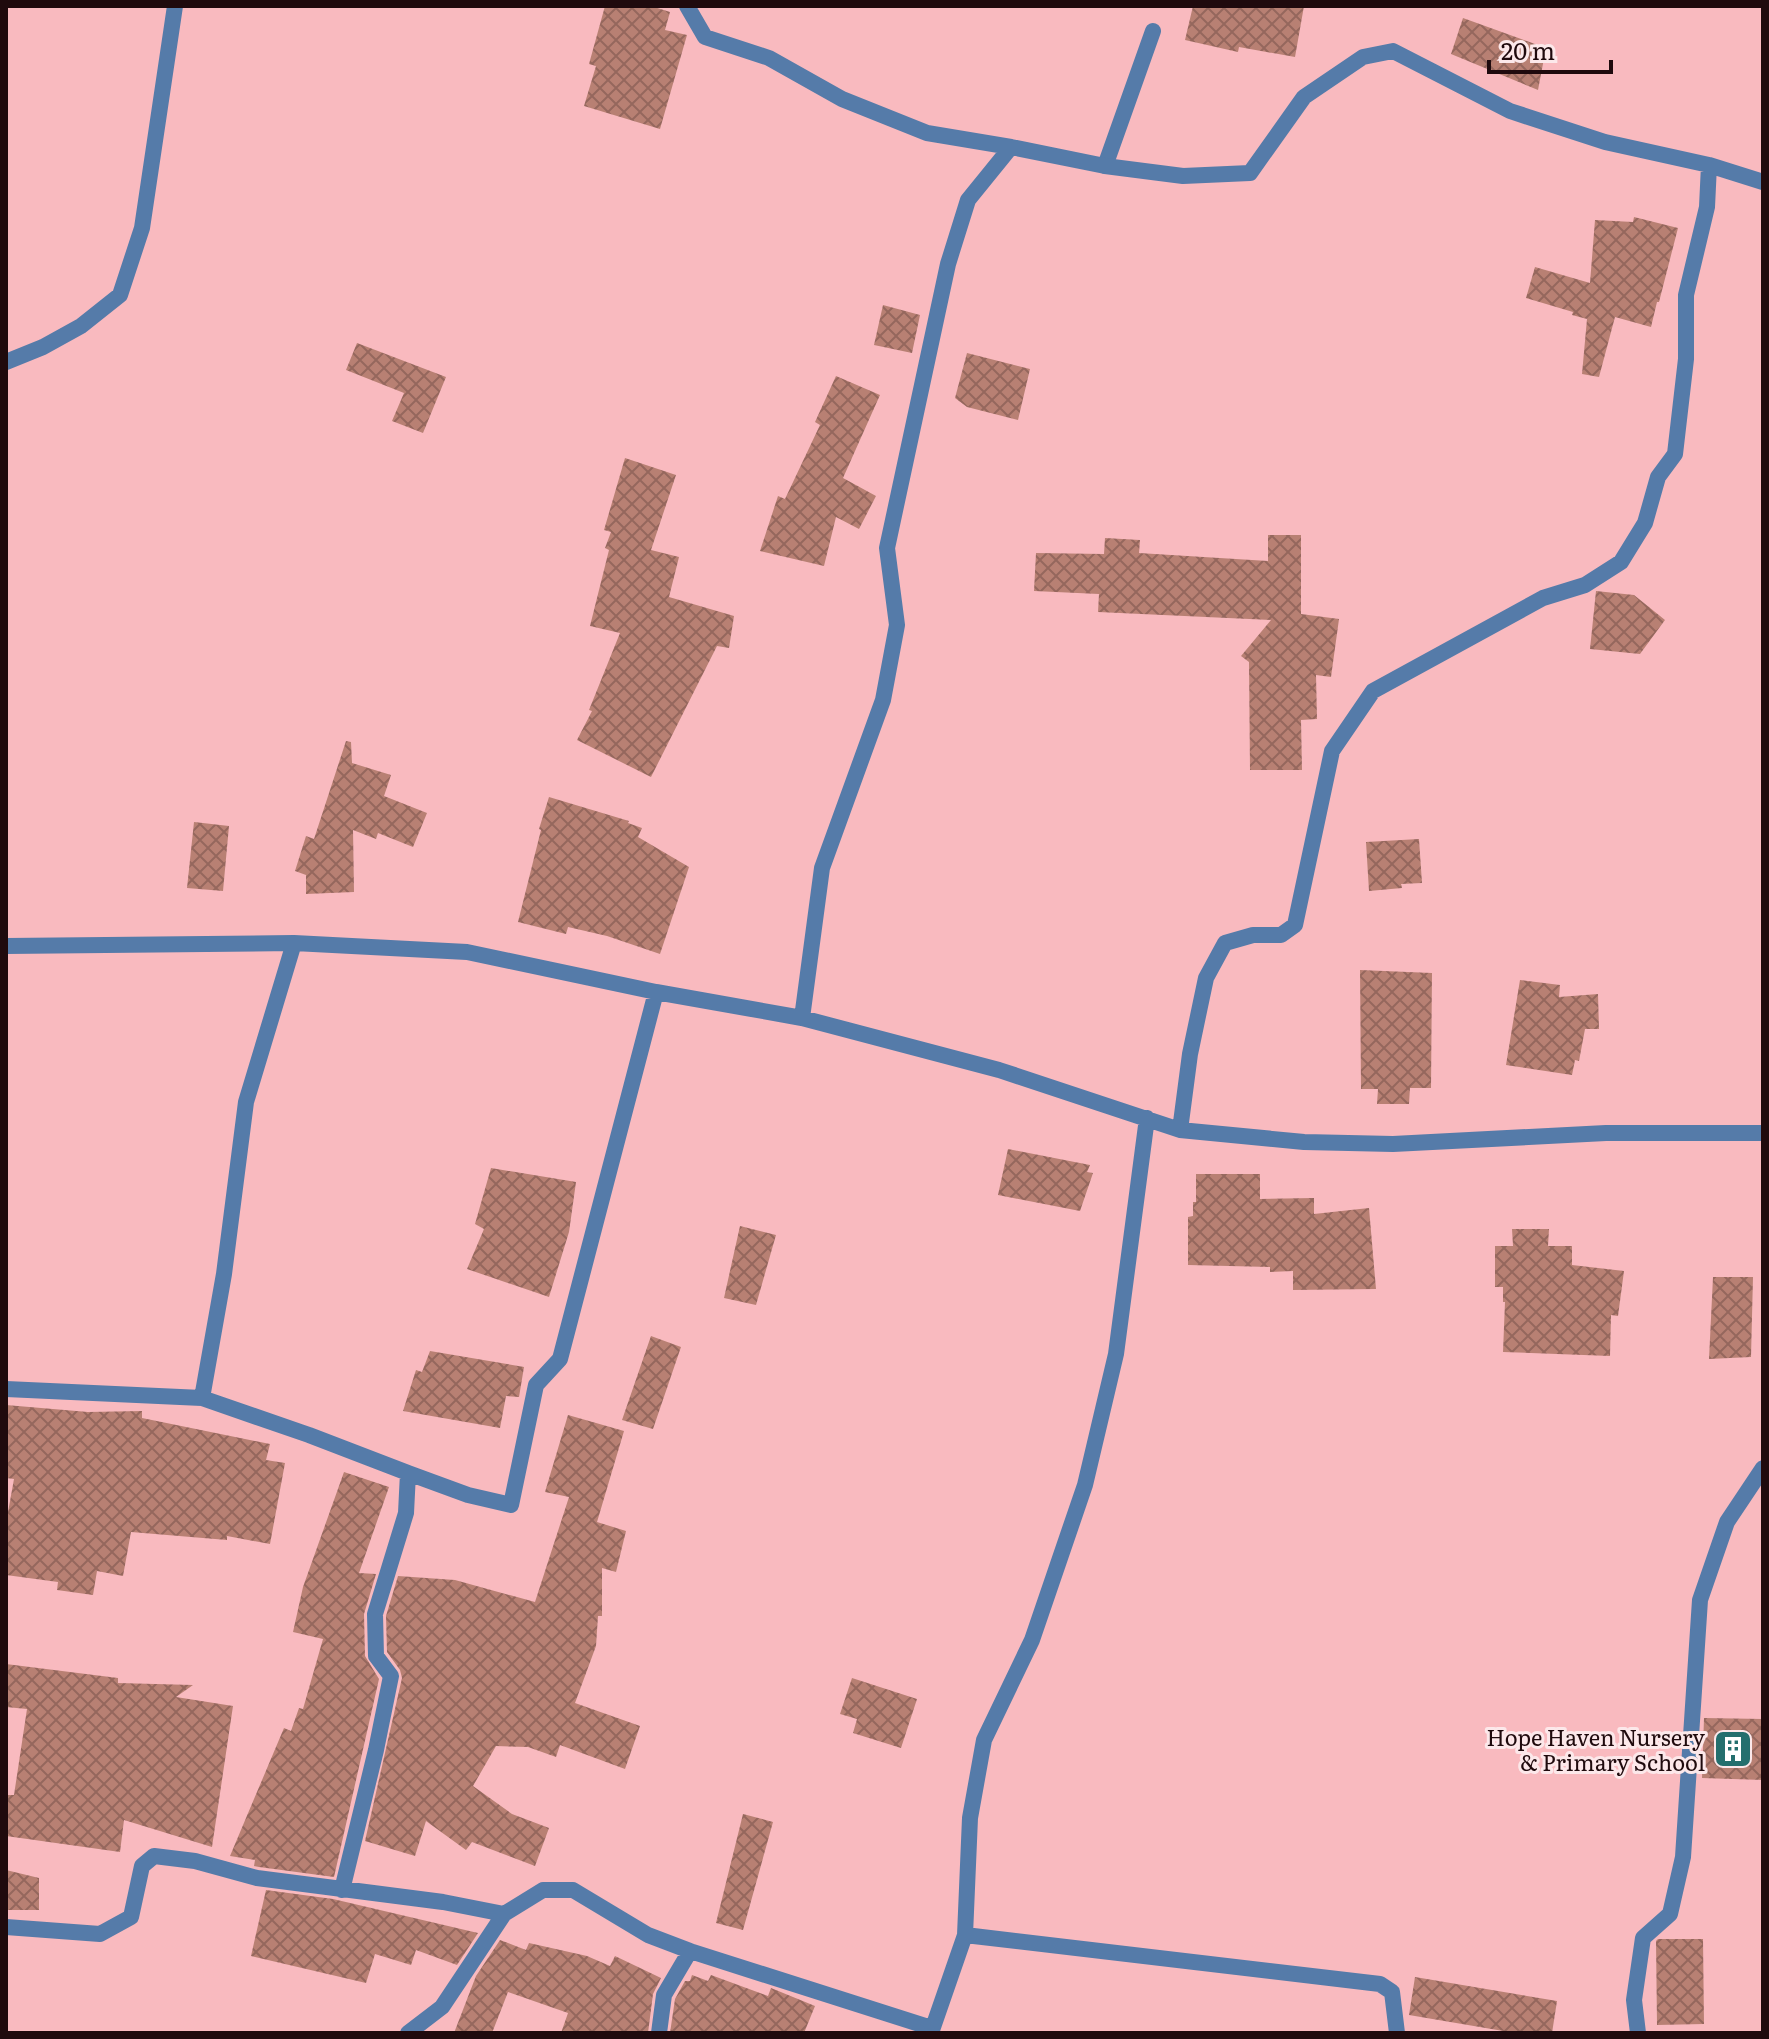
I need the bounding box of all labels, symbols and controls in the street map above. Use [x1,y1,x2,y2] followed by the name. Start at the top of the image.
[1489,24,1611,74] scale bar
[1501,32,1555,67] text: 20 m
[1487,1720,1705,1778] place label: Hope Haven Nursery & Primary School
[1712,1728,1754,1770] building icon: Hope Haven Nursery & Primary School

